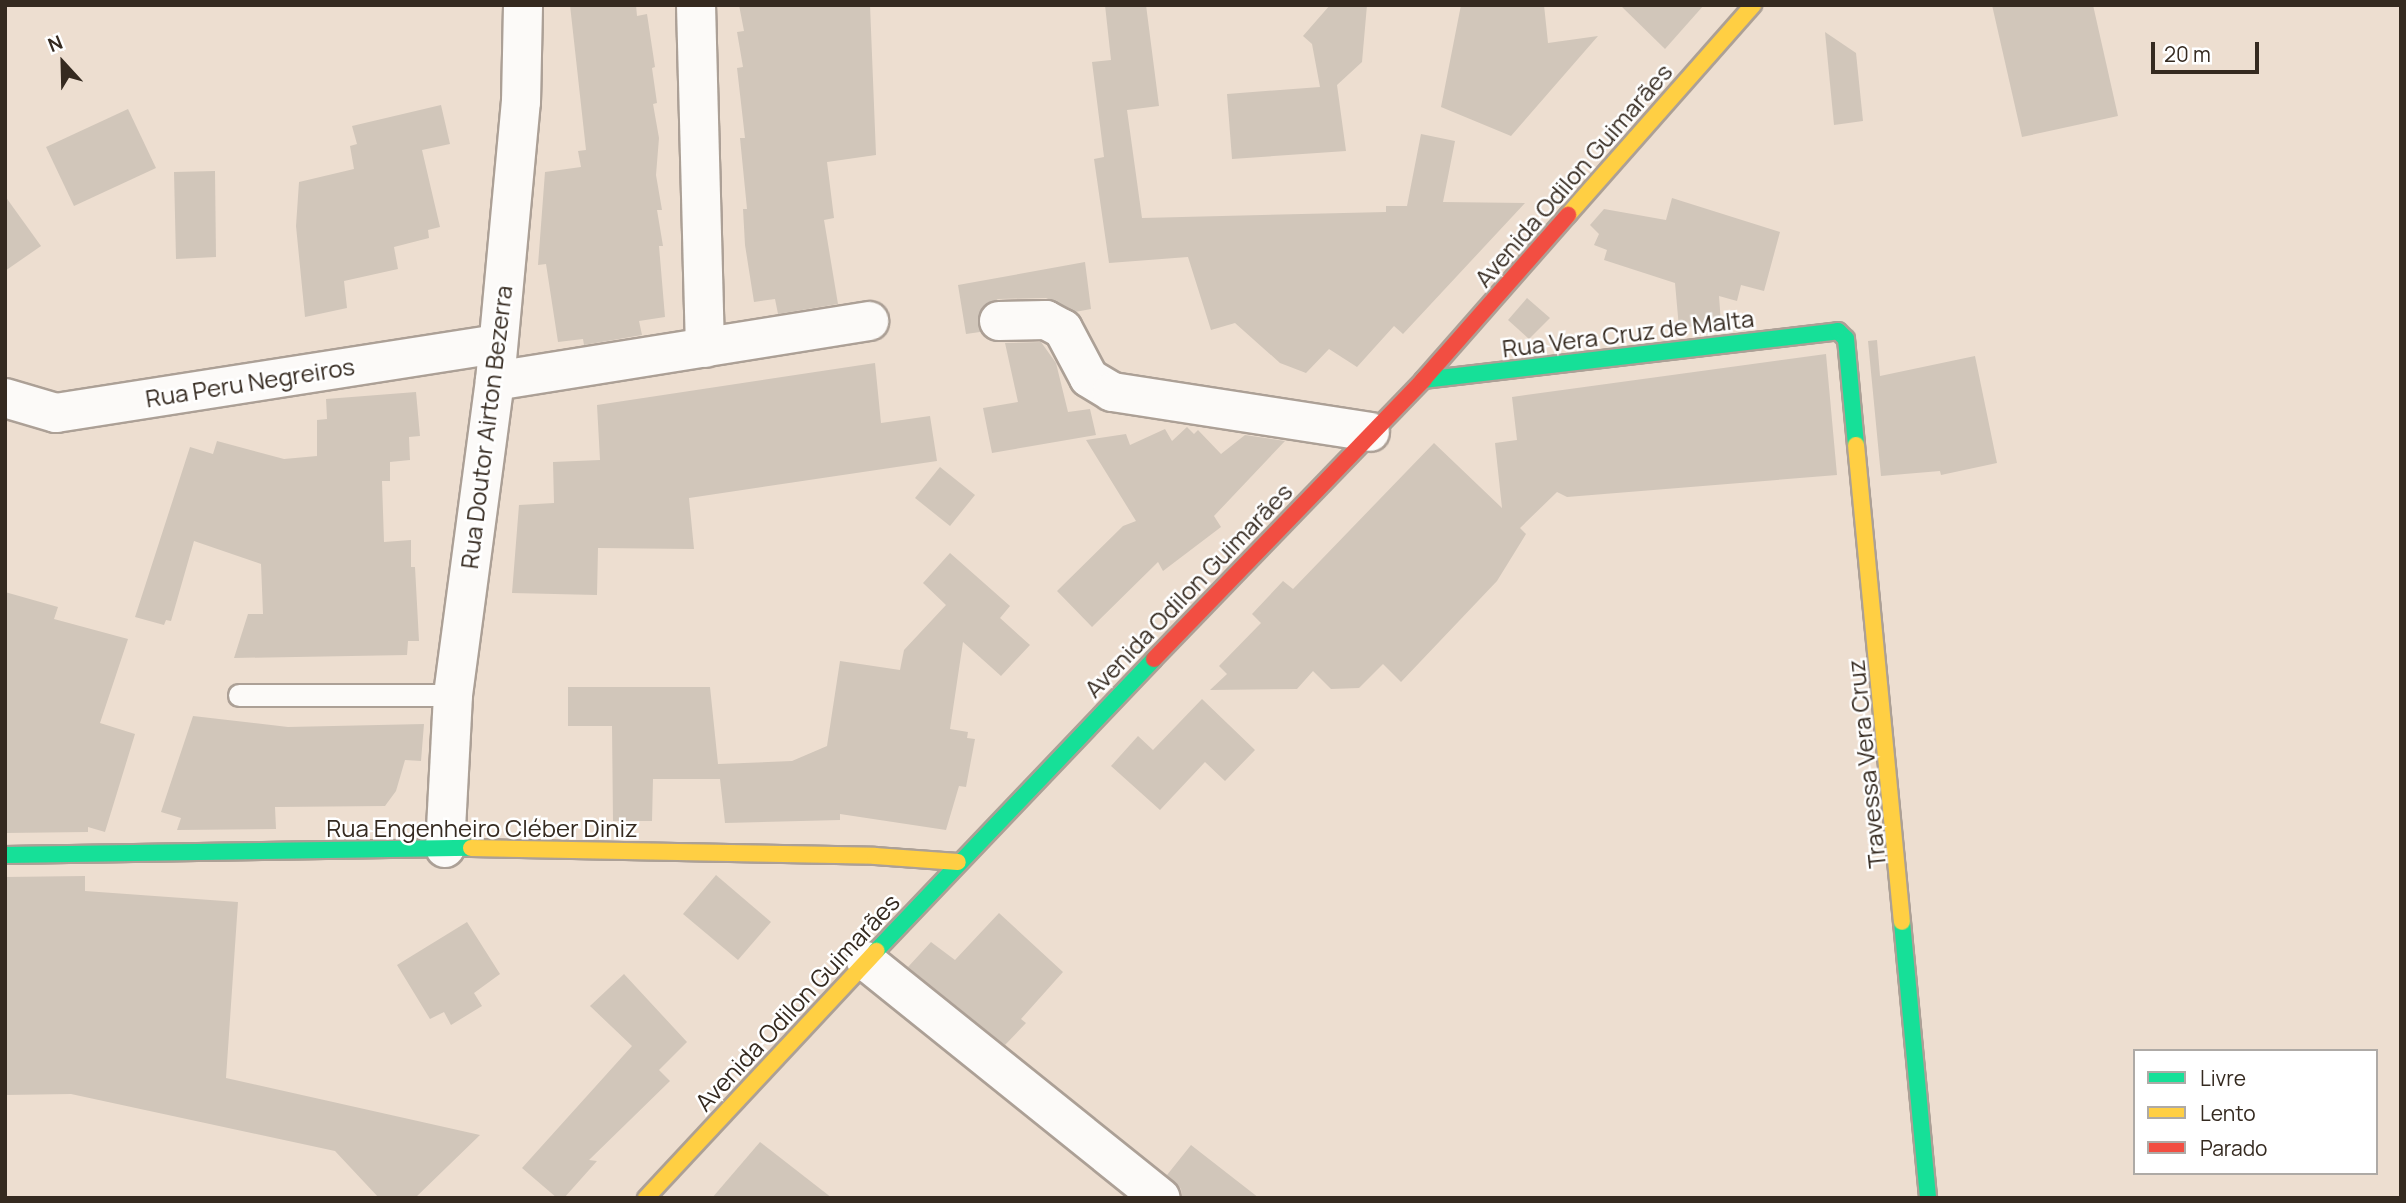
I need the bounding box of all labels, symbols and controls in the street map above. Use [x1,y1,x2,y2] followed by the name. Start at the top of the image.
[28,28,98,98] north arrow
[2154,28,2262,72] scale bar
[44,29,66,58] text: N
[2164,40,2211,68] text: 20 m
[1468,57,1678,293] street label: Avenida Odilon Guimarães
[454,284,518,570] street label: Rua Doutor Airton Bezerra
[1500,303,1756,363] street label: Rua Vera Cruz de Malta
[143,351,357,413] street label: Rua Peru Negreiros
[1078,477,1298,703] street label: Avenida Odilon Guimarães
[1841,658,1891,870] street label: Travessa Vera Cruz
[326,814,638,842] street label: Rua Engenheiro Cléber Diniz
[689,887,905,1117] street label: Avenida Odilon Guimarães
[2133,1049,2378,1175] legend
[2200,1064,2246,1092] text: Livre
[2200,1099,2256,1127] text: Lento
[2200,1134,2268,1162] text: Parado

